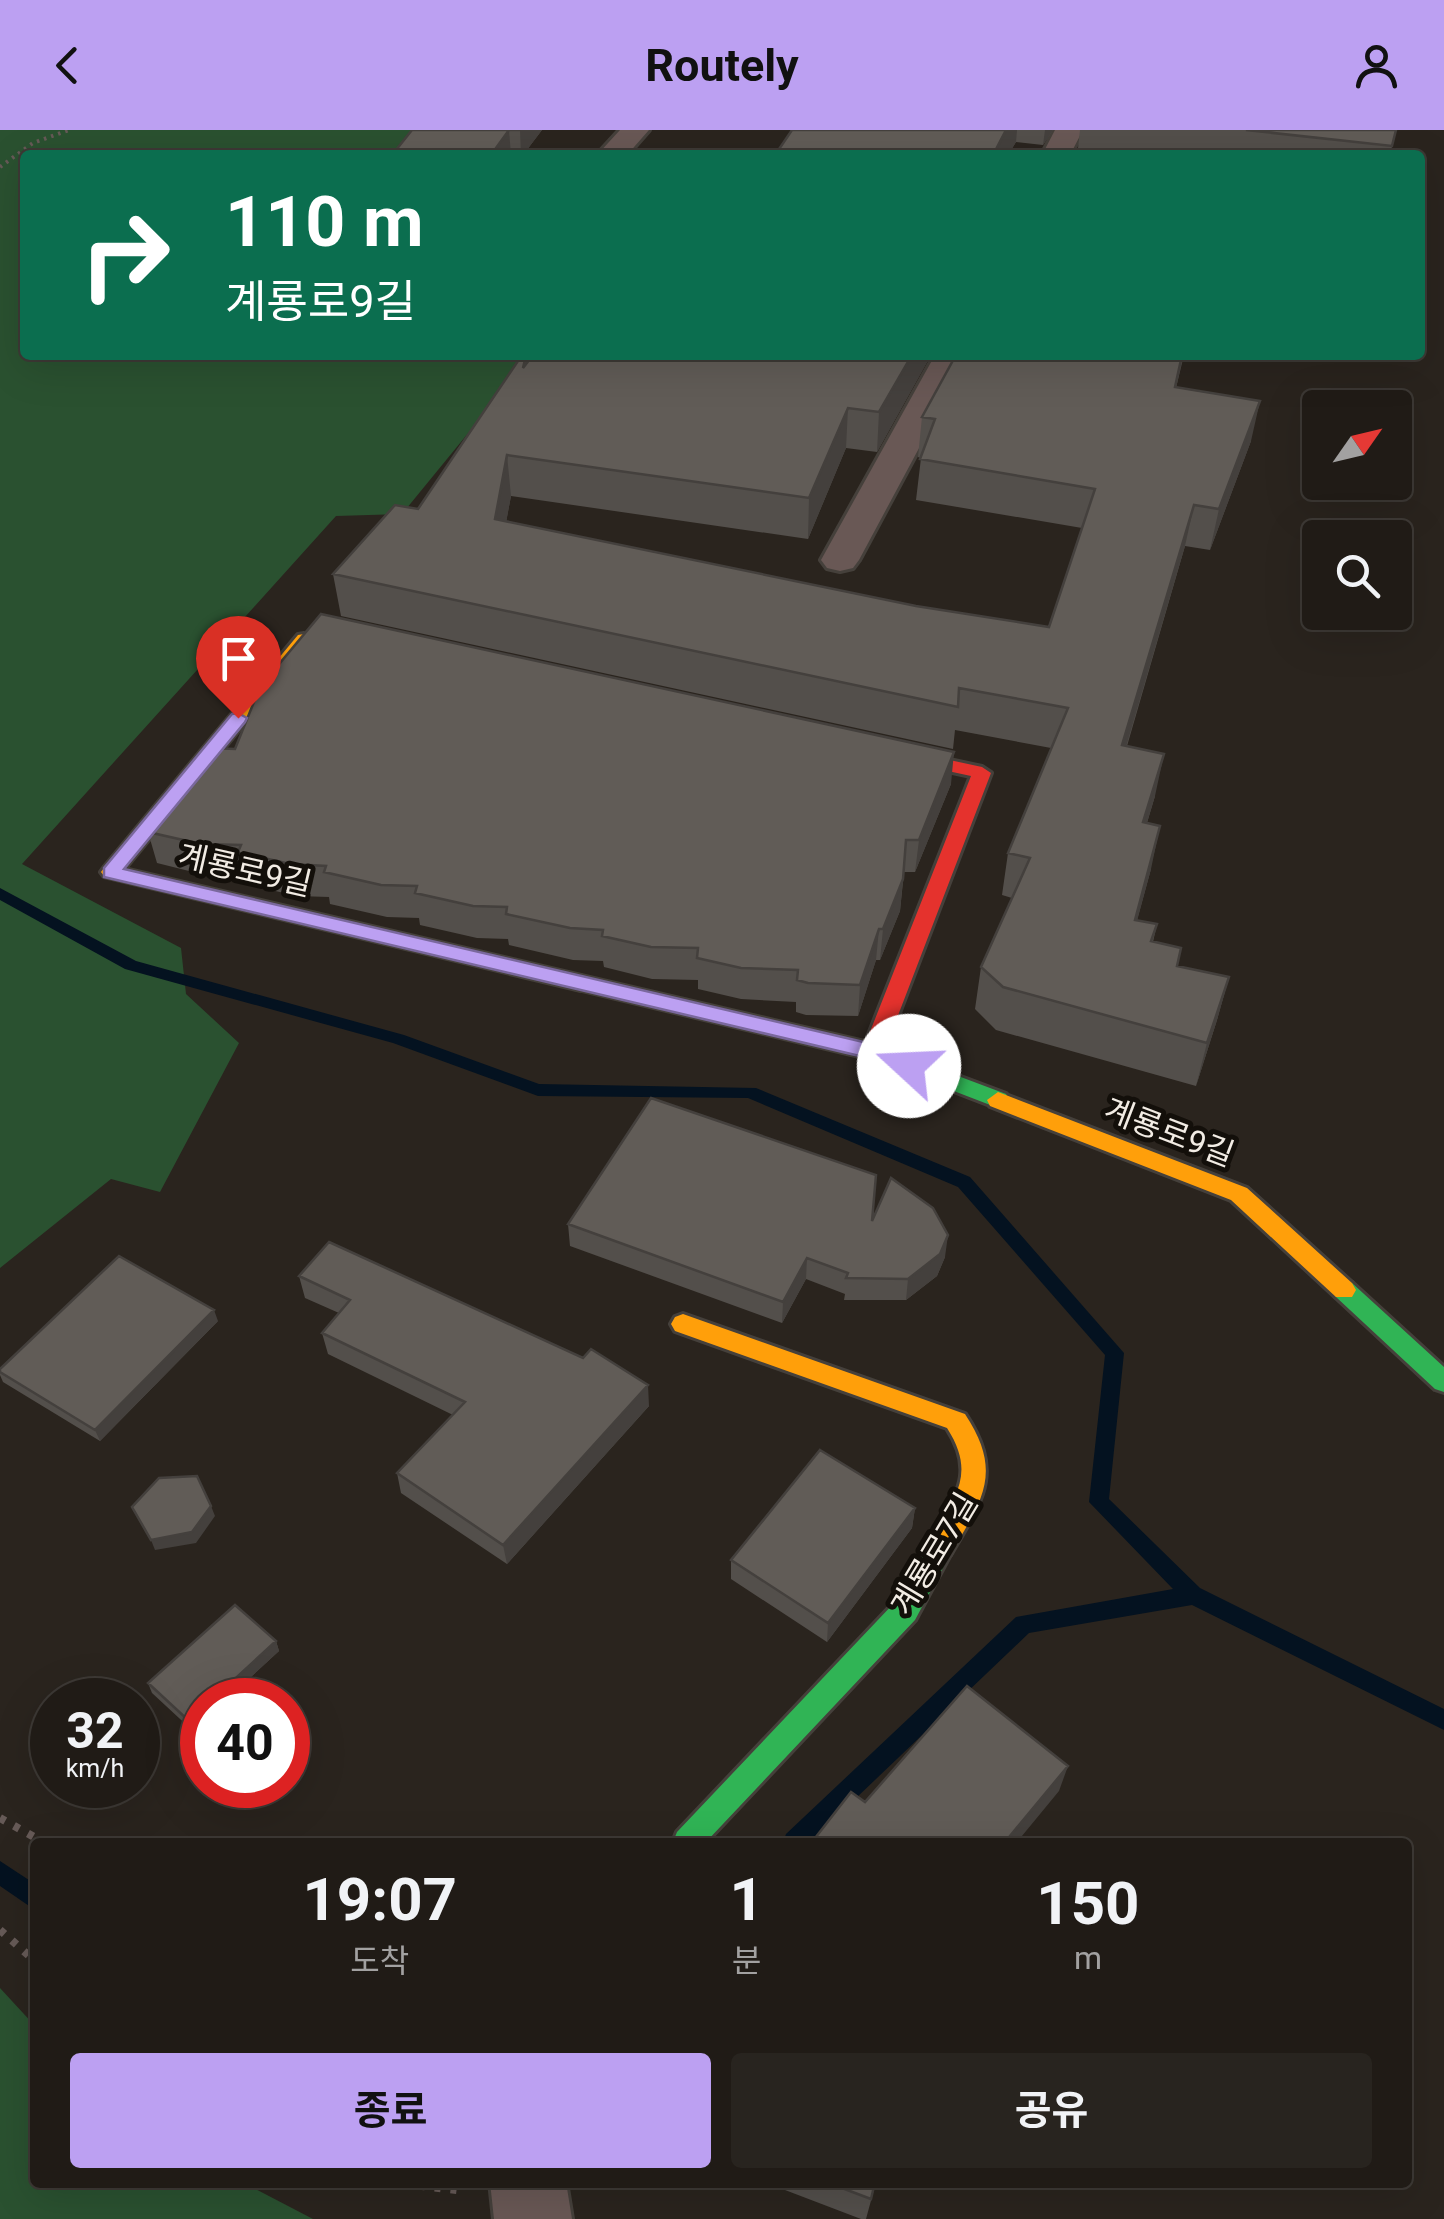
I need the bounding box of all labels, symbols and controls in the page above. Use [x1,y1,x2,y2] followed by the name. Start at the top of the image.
[40,38,95,93] icon: back
[1349,38,1404,93] icon: person
[645,39,799,92] text: Routely
[225,181,424,263] text: 110 m
[60,190,190,320] icon: right
[225,275,416,328] text: 계룡로9길
[1302,390,1412,500] north arrow
[1302,390,1412,630] map controls
[1302,520,1412,630] button: search
[196,616,281,719] pin
[211,631,266,686] icon: arrive
[175,836,315,904] street label: 계룡로9길
[857,1014,961,1118] position arrow
[1099,1090,1239,1174] street label: 계룡로9길
[883,1486,985,1622] street label: 계룡로7길
[180,1678,310,1808] speed limit sign: 40
[66,1702,124,1760] text: 32
[66,1754,124,1783] text: km/h
[302,1864,457,1935] text: 19:07
[729,1864,764,1935] text: 1
[1036,1868,1140,1939] text: 150
[1074,1939,1102,1977] text: m
[350,1942,409,1980] text: 도착
[732,1942,761,1980] text: 분
[70,2053,711,2168] button: 종료
[731,2053,1372,2168] button: 공유

